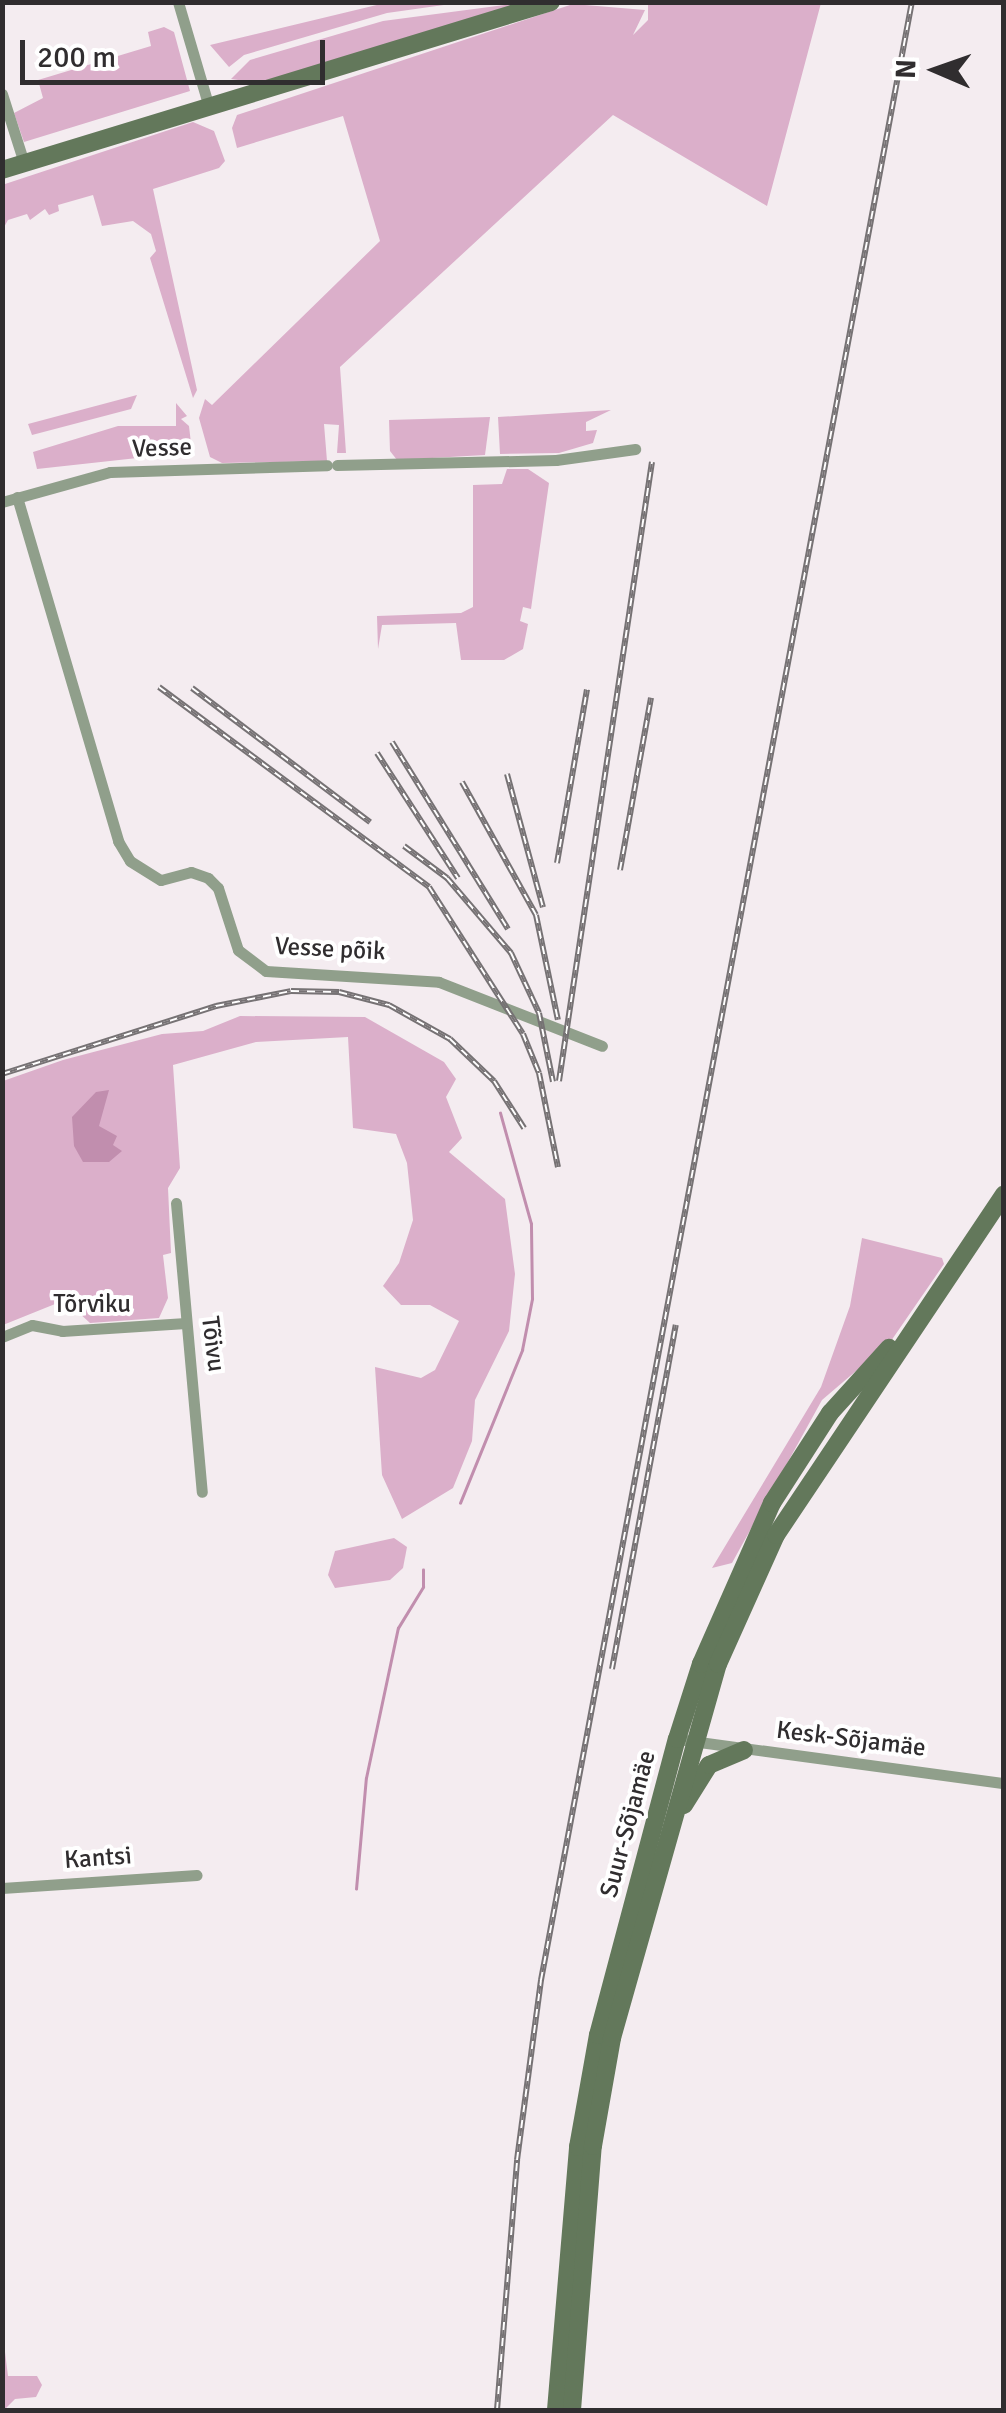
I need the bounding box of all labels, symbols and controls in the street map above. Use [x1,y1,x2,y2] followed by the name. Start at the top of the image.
[25,20,330,82] scale bar
[886,20,986,120] north arrow
[37,39,116,76] text: 200 m
[889,59,923,79] text: N
[131,432,193,464] street label: Vesse
[274,931,386,967] street label: Vesse põik
[53,1289,131,1319] street label: Tõrviku
[195,1315,231,1373] street label: Tõivu
[775,1715,927,1763] street label: Kesk-Sõjamäe
[594,1747,662,1901] street label: Suur-Sõjamäe
[63,1841,133,1875] street label: Kantsi

